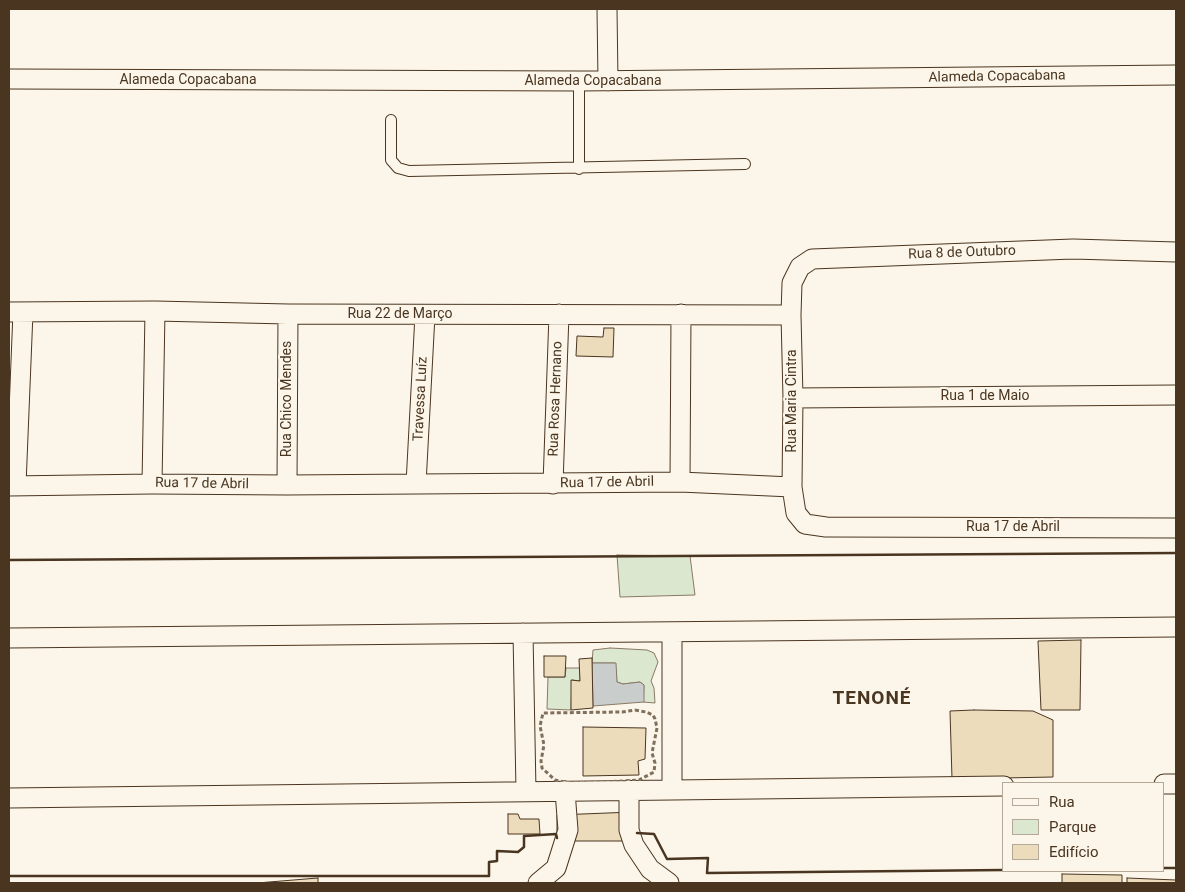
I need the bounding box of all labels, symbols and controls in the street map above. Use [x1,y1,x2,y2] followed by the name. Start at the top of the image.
[928,67,1066,87] street label: Alameda Copacabana
[119,72,257,88] street label: Alameda Copacabana
[524,73,662,89] street label: Alameda Copacabana
[908,243,1016,263] street label: Rua 8 de Outubro
[347,306,453,322] street label: Rua 22 de Março
[279,341,295,457] street label: Rua Chico Mendes
[546,341,566,457] street label: Rua Rosa Hernano
[784,349,800,453] street label: Rua Maria Cintra
[410,356,432,442] street label: Travessa Luíz
[941,388,1029,404] street label: Rua 1 de Maio
[560,474,654,492] street label: Rua 17 de Abril
[155,475,249,493] street label: Rua 17 de Abril
[966,519,1060,535] street label: Rua 17 de Abril
[832,688,912,710] district label: TENONÉ
[1002,782,1165,872] legend
[1049,793,1075,811] text: Rua
[1049,818,1096,836] text: Parque
[1049,843,1098,861] text: Edifício

